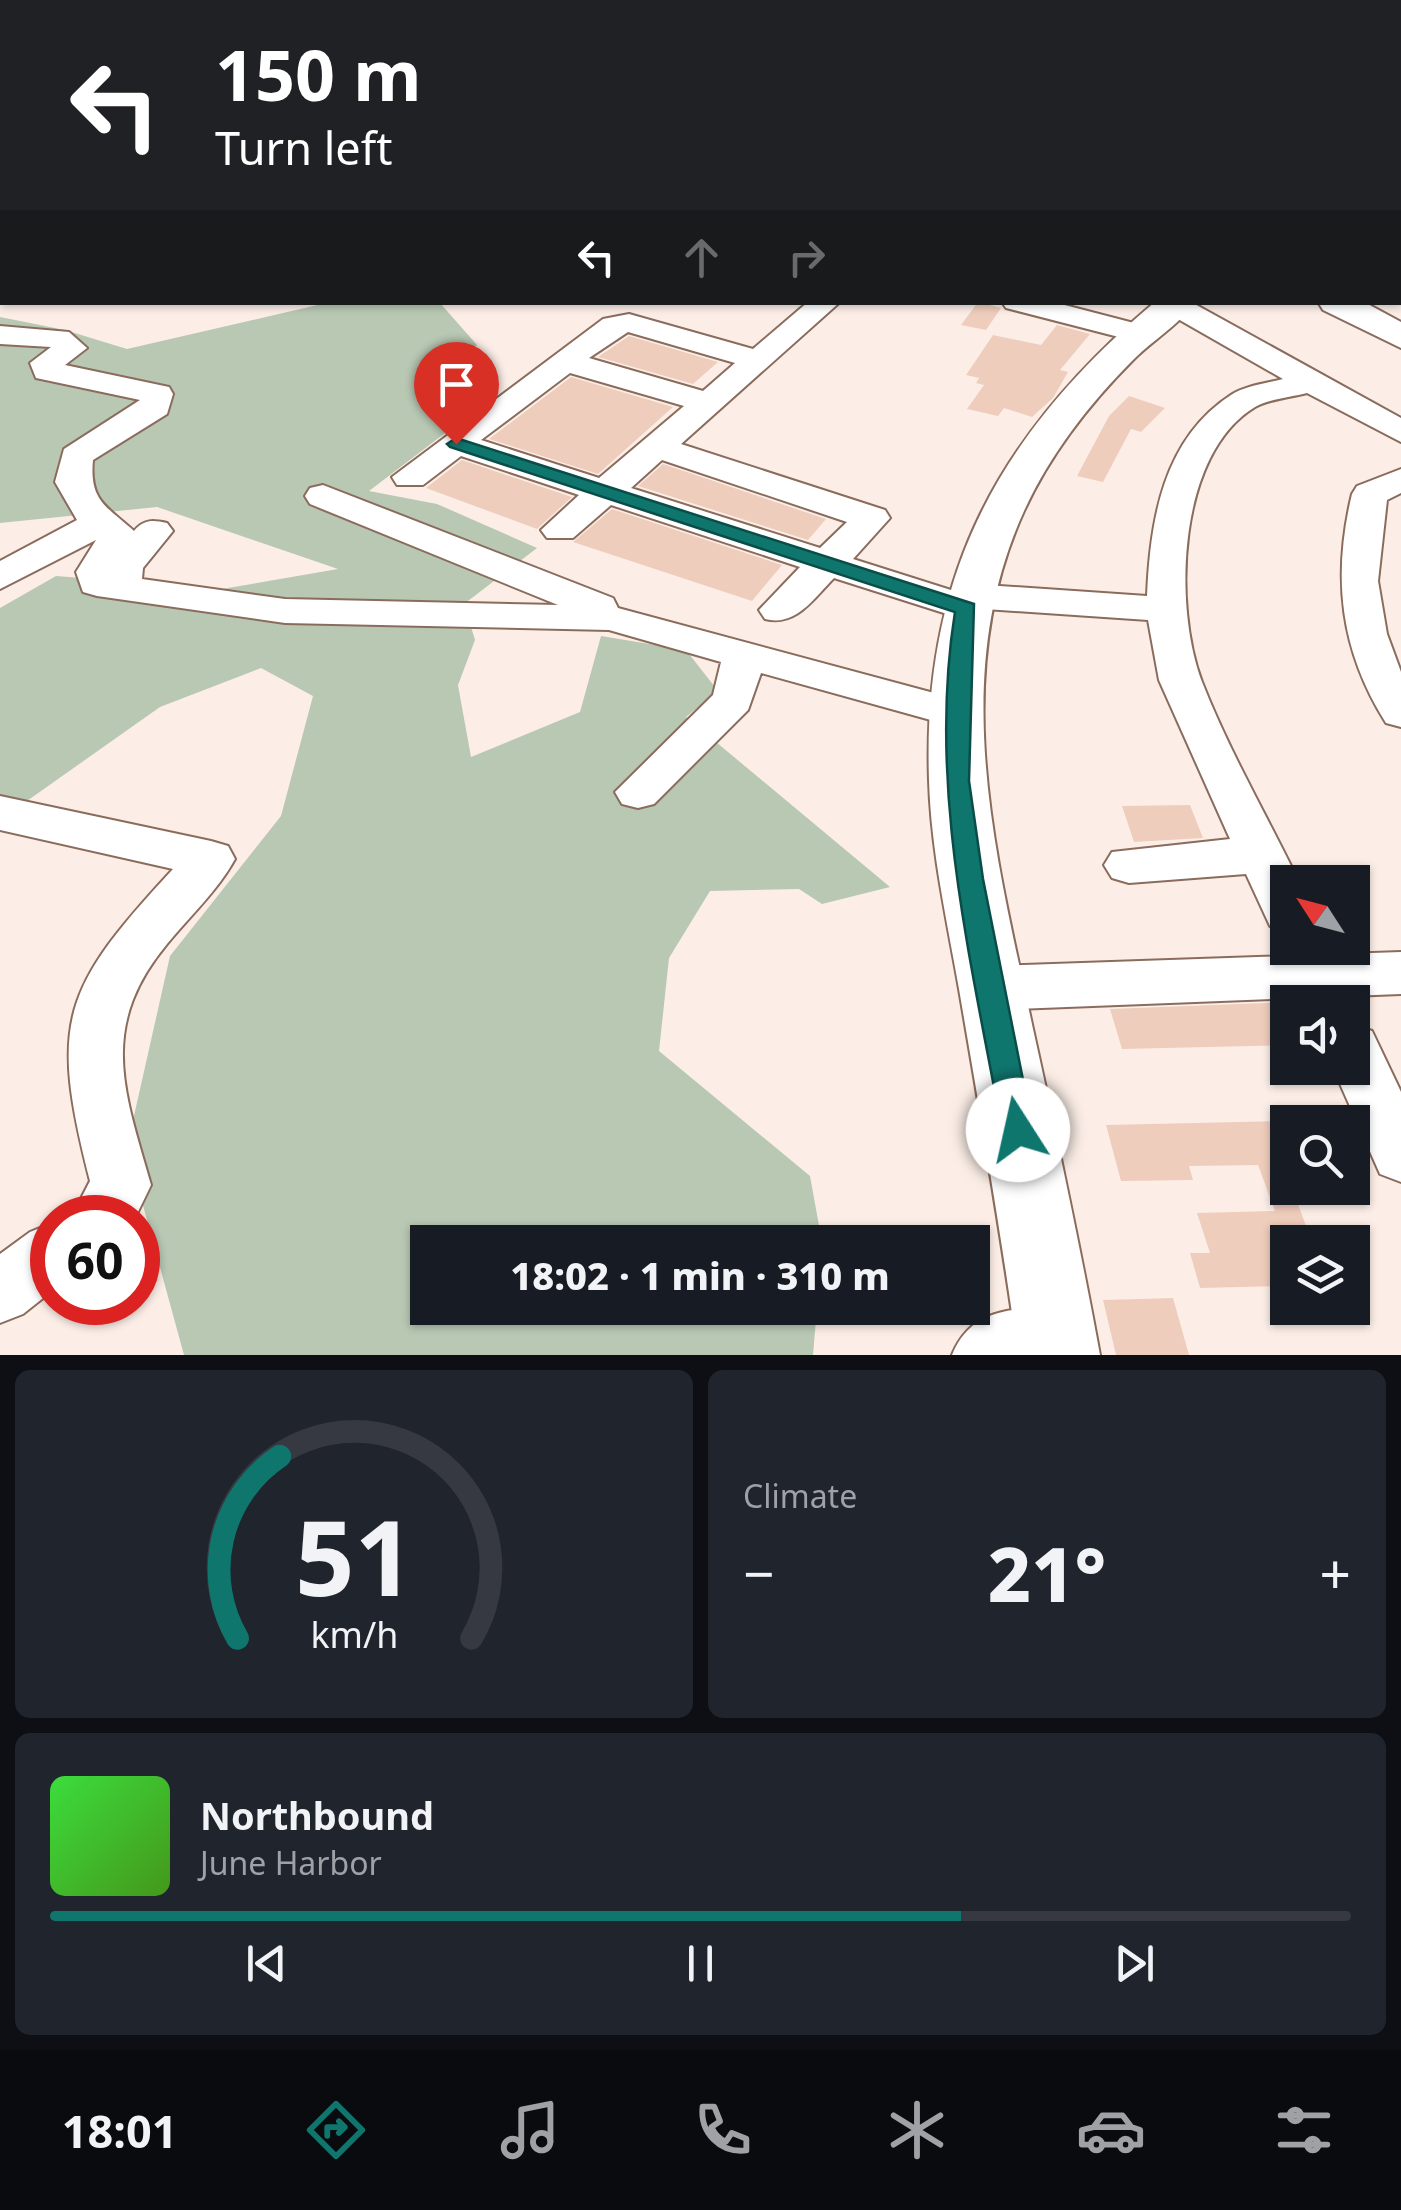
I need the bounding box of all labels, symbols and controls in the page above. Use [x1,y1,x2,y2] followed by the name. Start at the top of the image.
[215,26,422,122] text: 150 m
[50,40,180,170] icon: left
[215,117,392,178] text: Turn left
[569,230,624,285] icon: left
[674,230,729,285] icon: ahead
[779,230,834,285] icon: right
[414,342,499,445] pin
[429,357,484,412] icon: arrive
[1270,865,1370,965] north arrow
[1270,865,1370,1325] map controls
[1270,985,1370,1085] button: sound
[966,1078,1070,1182] position arrow
[1270,1105,1370,1205] button: search
[30,1195,160,1325] speed limit sign: 60
[1270,1225,1370,1325] button: layers
[510,1249,890,1301] text: 18:02 · 1 min · 310 m
[743,1474,857,1517] text: Climate
[295,1485,413,1626] text: 51
[988,1522,1106,1624] text: 21°
[743,1535,774,1610] text: −
[1320,1535,1351,1610] text: +
[310,1610,398,1658] text: km/h
[200,1789,434,1841] text: Northbound
[200,1841,382,1884] text: June Harbor
[239,1936,294,1991] icon: previous
[673,1936,728,1991] icon: pause
[1107,1936,1162,1991] icon: next
[301,2095,371,2165] icon: directions
[495,2095,565,2165] icon: music
[688,2095,758,2165] icon: phone
[882,2095,952,2165] icon: climate
[1076,2095,1146,2165] icon: car
[1269,2095,1339,2165] icon: filters
[62,2100,177,2161] text: 18:01

